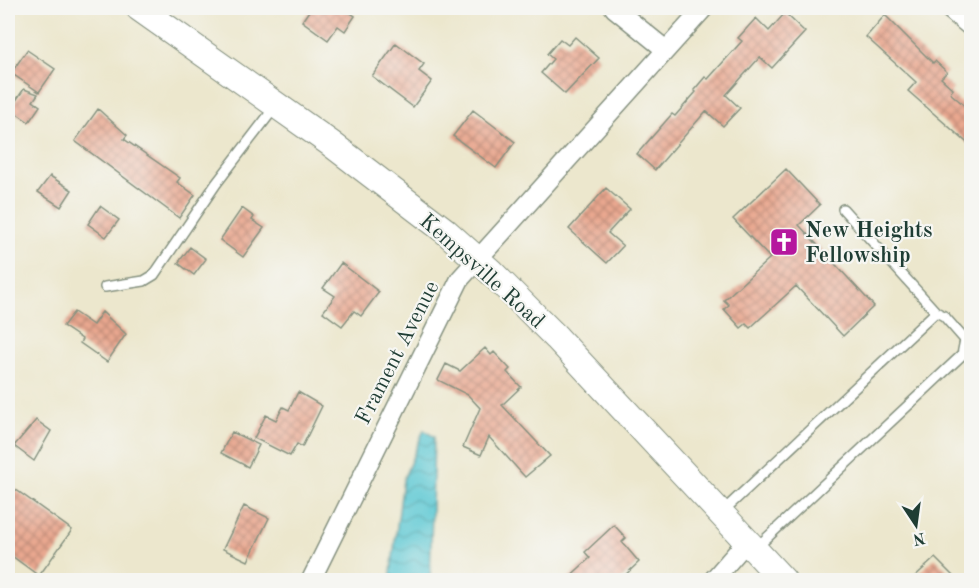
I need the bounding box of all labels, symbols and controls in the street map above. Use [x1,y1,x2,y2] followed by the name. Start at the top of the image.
[415,210,548,333] street label: Kempsville Road
[805,220,932,267] place label: New Heights Fellowship
[768,226,800,258] church icon: New Heights Fellowship
[352,278,443,428] street label: Frament Avenue
[886,495,946,555] north arrow
[910,528,927,547] text: N

